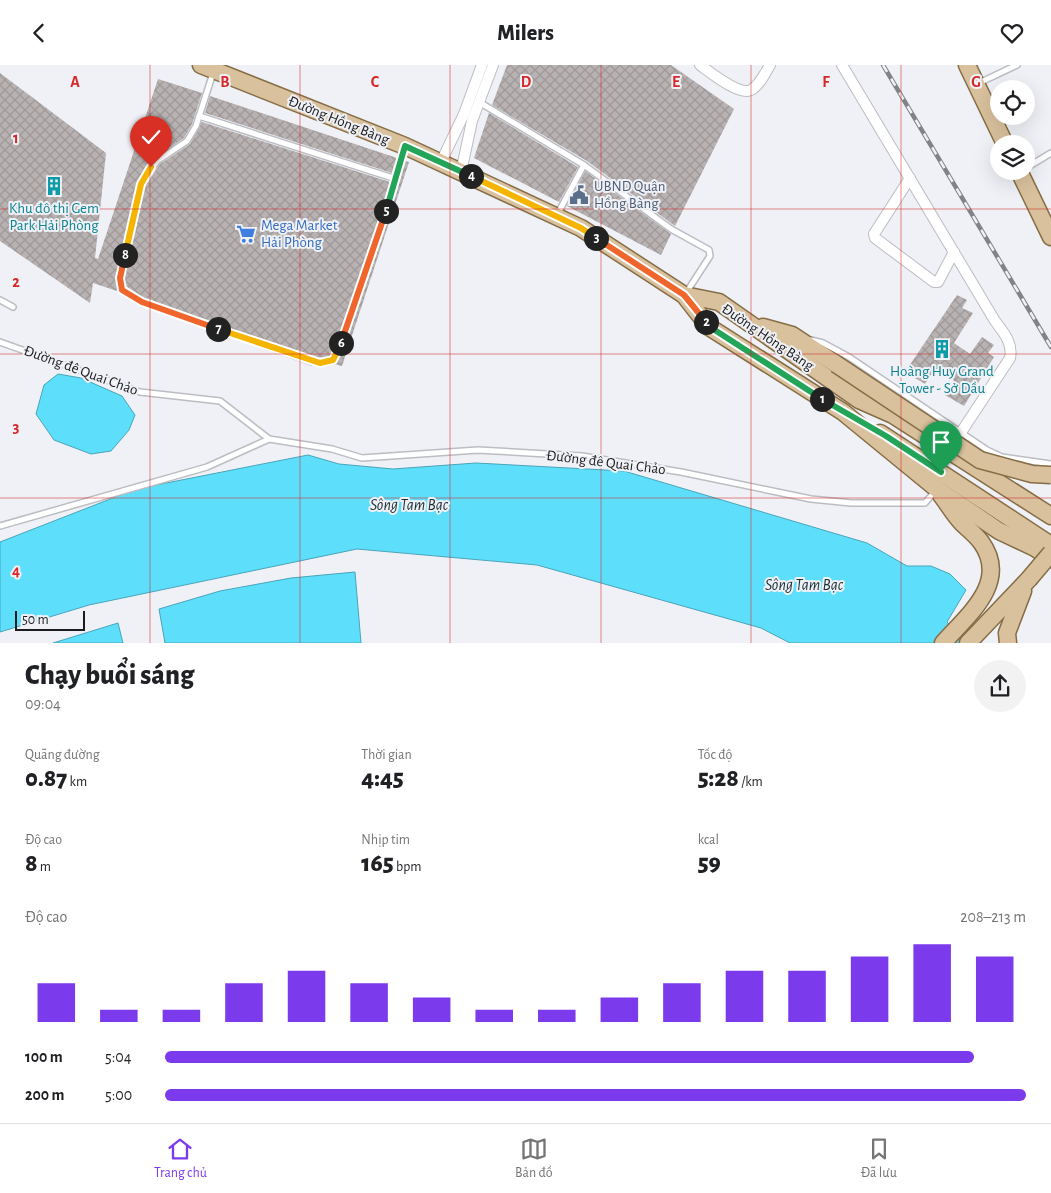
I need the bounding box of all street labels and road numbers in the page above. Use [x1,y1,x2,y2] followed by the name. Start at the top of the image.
[286,93,392,148] street label: Đường Hồng Bàng
[719,301,817,374] street label: Đường Hồng Bàng
[22,343,140,398] street label: Đường đê Quai Chảo
[545,448,667,477] street label: Đường đê Quai Chảo

